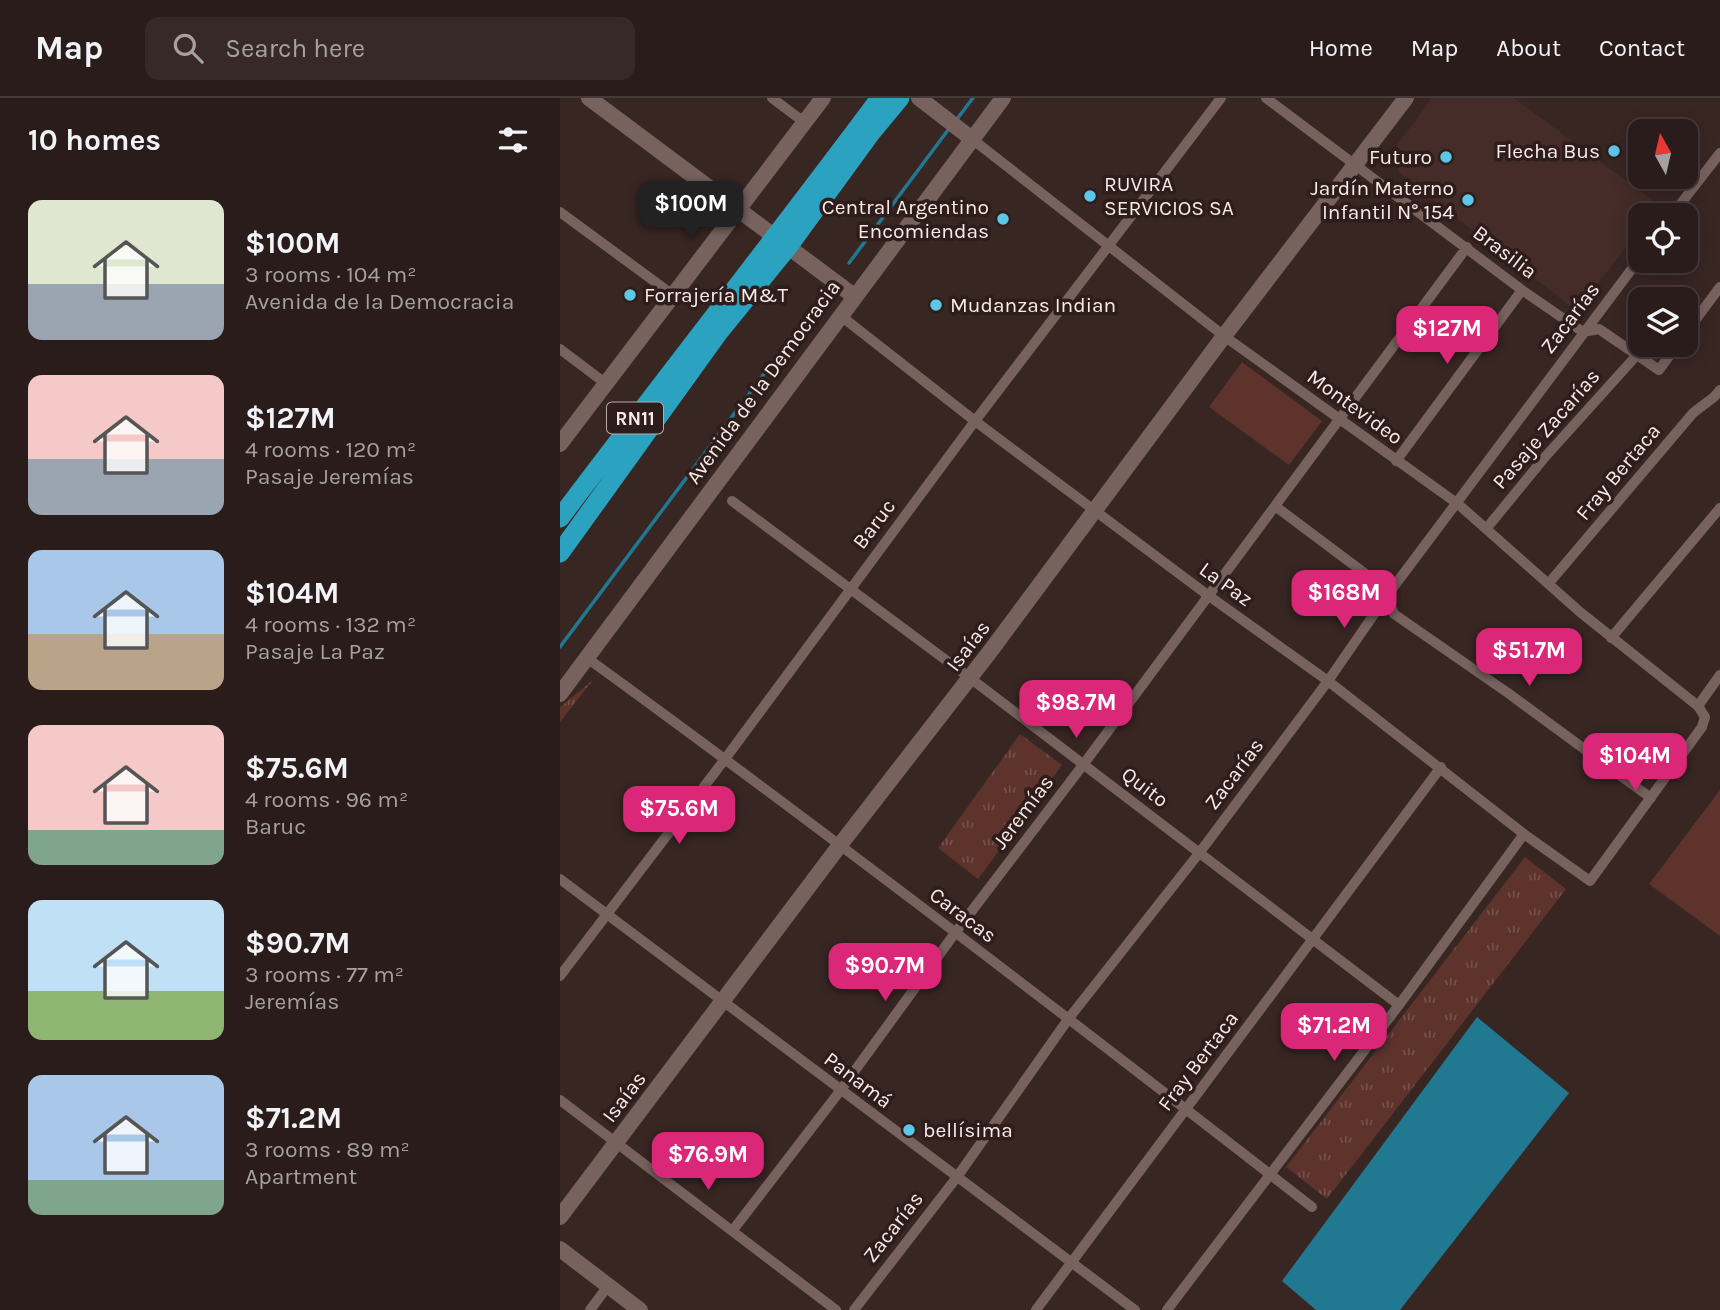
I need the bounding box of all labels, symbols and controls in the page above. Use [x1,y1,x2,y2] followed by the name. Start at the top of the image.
[145,17,635,80] search box
[35,29,103,67] text: Map
[169,29,207,67] icon: search
[225,33,365,64] text: Search here
[1309,34,1373,62] text: Home
[1411,34,1458,62] text: Map
[1496,34,1561,62] text: About
[1599,34,1685,62] text: Contact
[1628,119,1698,189] north arrow
[1628,119,1698,357] map controls
[494,121,532,159] icon: filters
[28,122,161,158] text: 10 homes
[1495,139,1600,163] place label: Flecha Bus
[1606,143,1622,159] marker: Flecha Bus
[1369,145,1432,169] place label: Futuro
[1438,149,1454,165] marker: Futuro
[1104,172,1234,220] place label: RUVIRA SERVICIOS SA
[1310,176,1454,224] place label: Jardín Materno Infantil N° 154
[642,181,740,241] pin: $100M
[1082,188,1098,204] marker: RUVIRA SERVICIOS SA
[654,190,728,217] text: $100M
[1460,192,1476,208] marker: Jardín Materno Infantil N° 154
[822,195,989,243] place label: Central Argentino Encomiendas
[1628,203,1698,273] button: locate
[995,211,1011,227] marker: Central Argentino Encomiendas
[1469,220,1541,284] street label: Brasilia
[245,225,341,261] text: $100M
[84,228,168,312] icon: home
[245,261,416,288] text: 3 rooms · 104 m²
[681,275,845,489] street label: Avenida de la Democracia
[1535,278,1605,358] street label: Zacarías
[644,283,788,307] place label: Forrajería M&T
[622,287,638,303] marker: Forrajería M&T
[1628,287,1698,357] button: layers
[245,288,514,315] text: Avenida de la Democracia
[950,293,1116,317] place label: Mudanzas Indian
[928,297,944,313] marker: Mudanzas Indian
[1398,306,1496,366] pin: $127M
[1412,315,1482,342] text: $127M
[1303,364,1407,450] street label: Montevideo
[1487,364,1605,494] street label: Pasaje Zacarías
[245,400,336,436] text: $127M
[607,402,663,434] road number: RN11
[84,403,168,487] icon: home
[1571,419,1665,525] street label: Fray Bertaca
[245,436,416,463] text: 4 rooms · 120 m²
[245,463,414,490] text: Pasaje Jeremías
[848,495,900,553] street label: Baruc
[1195,557,1257,611] street label: La Paz
[1295,570,1393,630] pin: $168M
[245,575,339,611] text: $104M
[84,578,168,662] icon: home
[1308,579,1381,606] text: $168M
[245,611,416,638] text: 4 rooms · 132 m²
[941,616,995,676] street label: Isaías
[1472,628,1586,688] pin: $51.7M
[1492,637,1566,664] text: $51.7M
[245,638,385,665] text: Pasaje La Paz
[1019,680,1133,740] pin: $98.7M
[1035,689,1117,716] text: $98.7M
[1199,734,1269,814] street label: Zacarías
[1586,734,1684,793] pin: $104M
[1599,742,1671,769] text: $104M
[245,750,349,786] text: $75.6M
[84,753,168,837] icon: home
[1117,762,1173,812] street label: Quito
[987,770,1059,854] street label: Jeremías
[245,786,408,813] text: 4 rooms · 96 m²
[622,786,736,846] pin: $75.6M
[639,795,719,822] text: $75.6M
[245,813,306,840] text: Baruc
[925,882,1001,948] street label: Caracas
[245,925,351,961] text: $90.7M
[84,928,168,1012] icon: home
[828,944,942,1003] pin: $90.7M
[845,952,925,979] text: $90.7M
[245,961,404,988] text: 3 rooms · 77 m²
[245,988,339,1015] text: Jeremías
[1277,1004,1391,1063] pin: $71.2M
[1153,1007,1243,1115] street label: Fray Bertaca
[1297,1012,1371,1039] text: $71.2M
[819,1047,897,1113] street label: Panamá
[597,1067,651,1127] street label: Isaías
[245,1100,342,1136] text: $71.2M
[84,1103,168,1187] icon: home
[923,1118,1013,1142] place label: bellísima
[901,1122,917,1138] marker: bellísima
[651,1132,765,1192] pin: $76.9M
[245,1136,410,1163] text: 3 rooms · 89 m²
[668,1141,748,1168] text: $76.9M
[245,1163,357,1190] text: Apartment
[858,1187,928,1267] street label: Zacarías

